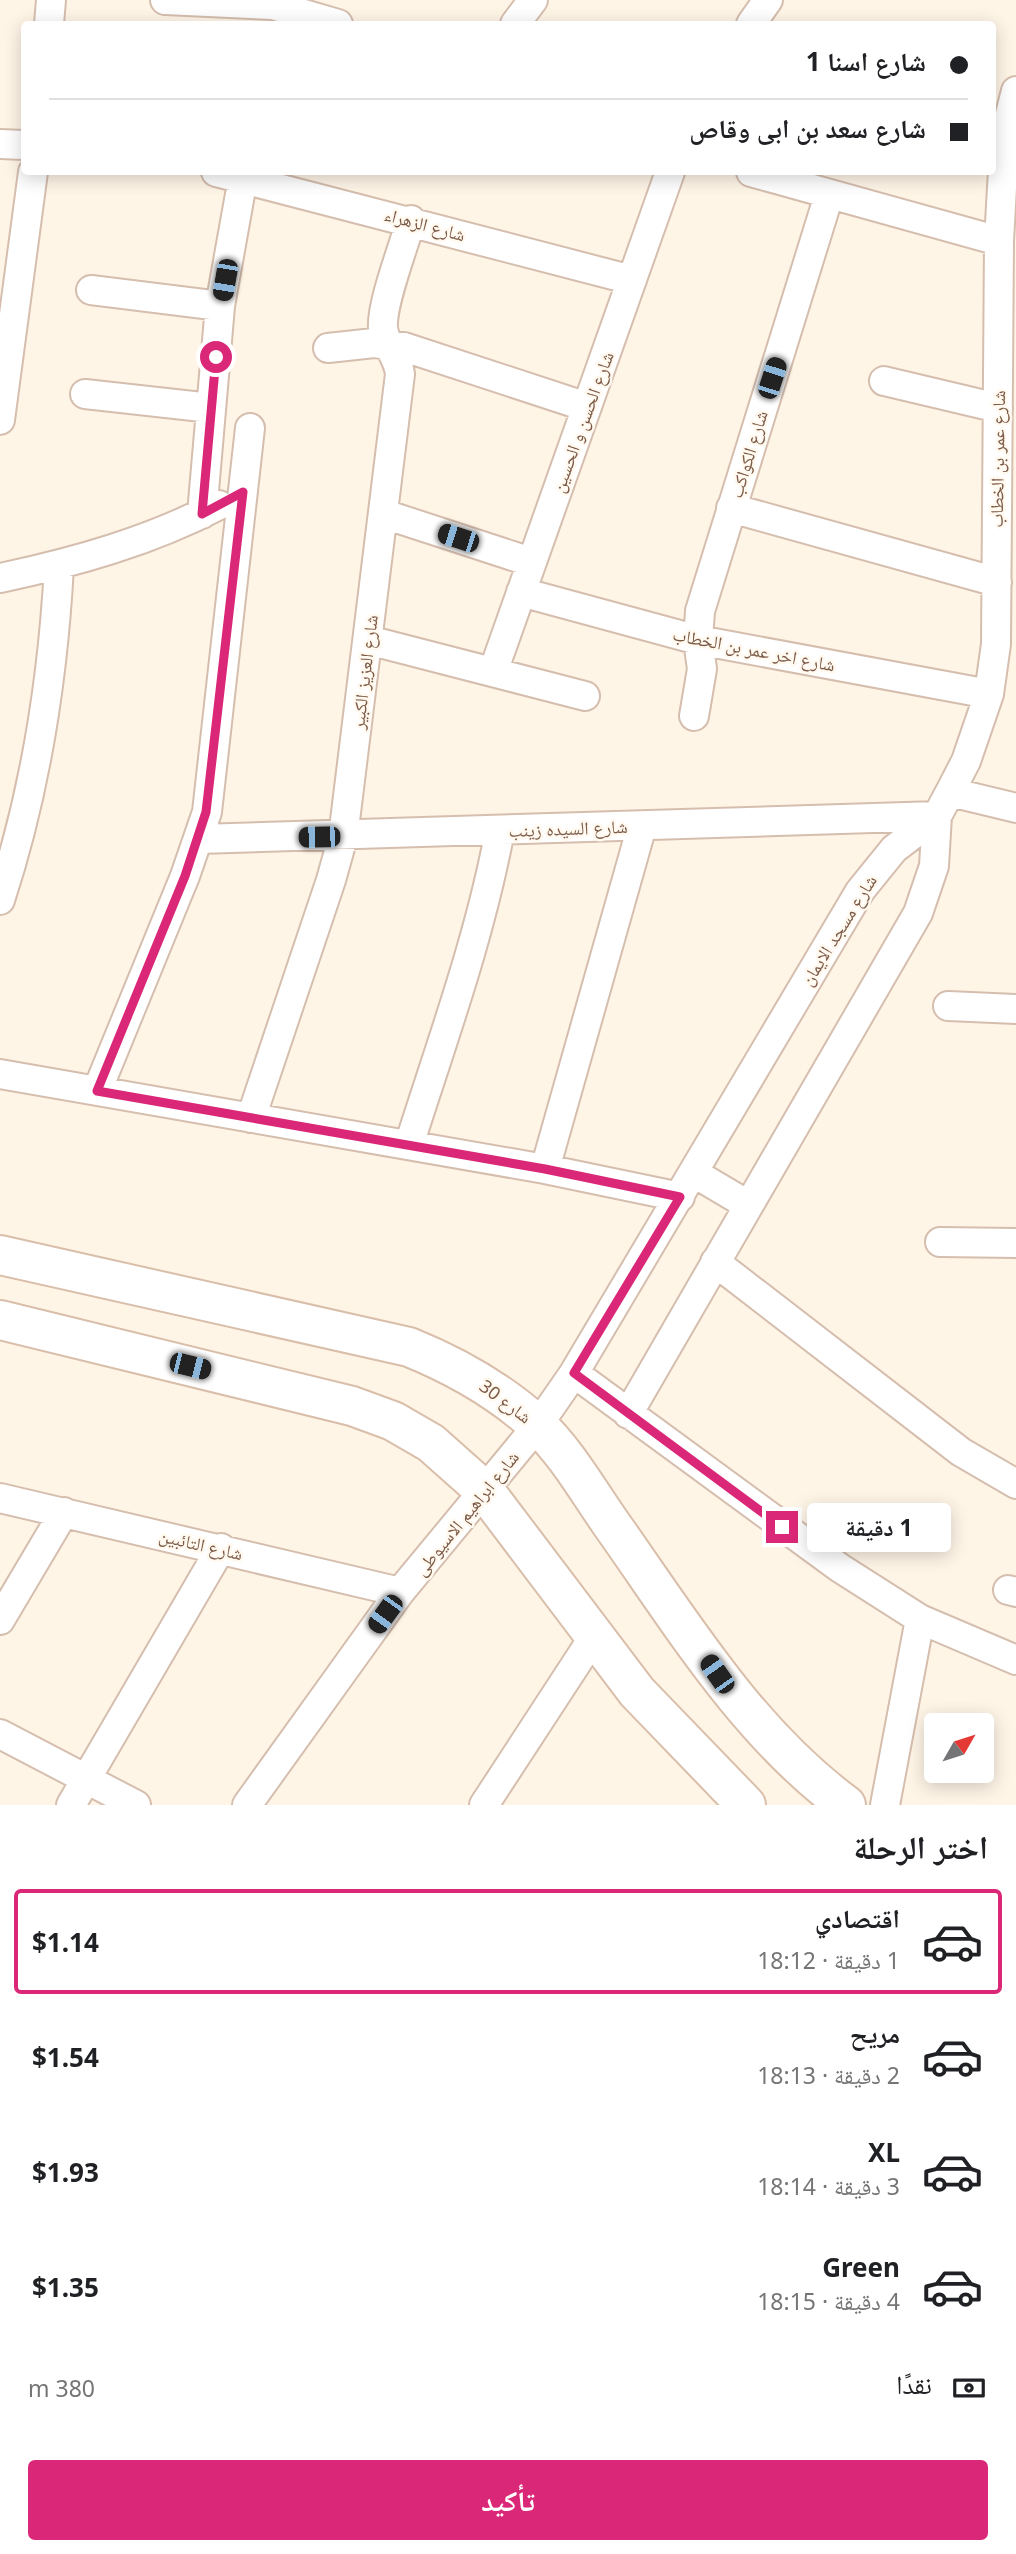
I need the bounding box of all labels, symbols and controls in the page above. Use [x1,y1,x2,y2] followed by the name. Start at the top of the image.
[806,43,926,79] text: شارع اسنا 1
[689,110,926,146] text: شارع سعد بن ابى وقاص
[382,202,468,246] street label: شارع الزهراء
[212,257,239,303] car
[200,341,232,373] route start
[545,348,619,496] street label: شارع الحسن و الحسين
[756,355,789,401] car
[984,390,1010,528] street label: شارع عمر بن الخطاب
[723,407,773,501] street label: شارع الكواكب
[435,522,482,554] car
[345,613,383,732] street label: شارع العزيز الكبير
[671,621,837,677] street label: شارع اخر عمر بن الخطاب
[508,814,628,842] street label: شارع السيده زينب
[298,826,341,848] car
[794,870,882,990] street label: شارع مسجد الايمان
[168,1351,213,1381] car
[475,1374,537,1428] street label: شارع 30
[408,1446,525,1581] street label: شارع ابراهيم الاسيوطى
[806,1502,950,1552] callout: 1 دقيقة
[766,1511,798,1543] route end
[845,1511,913,1543] text: 1 دقيقة
[157,1523,245,1565] street label: شارع التائبين
[365,1591,406,1637] car
[697,1651,738,1697] car
[924,1713,994,1783] north arrow
[924,1713,994,1783] map controls
[853,1825,988,1868] text: اختر الرحلة
[815,1900,900,1936] text: اقتصادي
[921,1910,984,1973] icon: car
[32,1924,99,1960] text: $1.14
[757,1944,900,1976] text: 1 دقيقة · 18:12
[850,2015,900,2051] text: مريح
[921,2025,984,2088] icon: car
[32,2039,99,2075] text: $1.54
[757,2059,900,2091] text: 2 دقيقة · 18:13
[868,2134,900,2170] text: XL
[921,2140,984,2203] icon: car
[32,2154,99,2190] text: $1.93
[757,2170,900,2202] text: 3 دقيقة · 18:14
[822,2249,900,2285] text: Green
[921,2255,984,2318] icon: car
[32,2269,99,2305] text: $1.35
[757,2285,900,2317] text: 4 دقيقة · 18:15
[896,2366,932,2402] text: نقدًا
[950,2369,988,2407] icon: cash
[28,2372,95,2404] text: 380 m
[28,2460,988,2540] button: تأكيد

